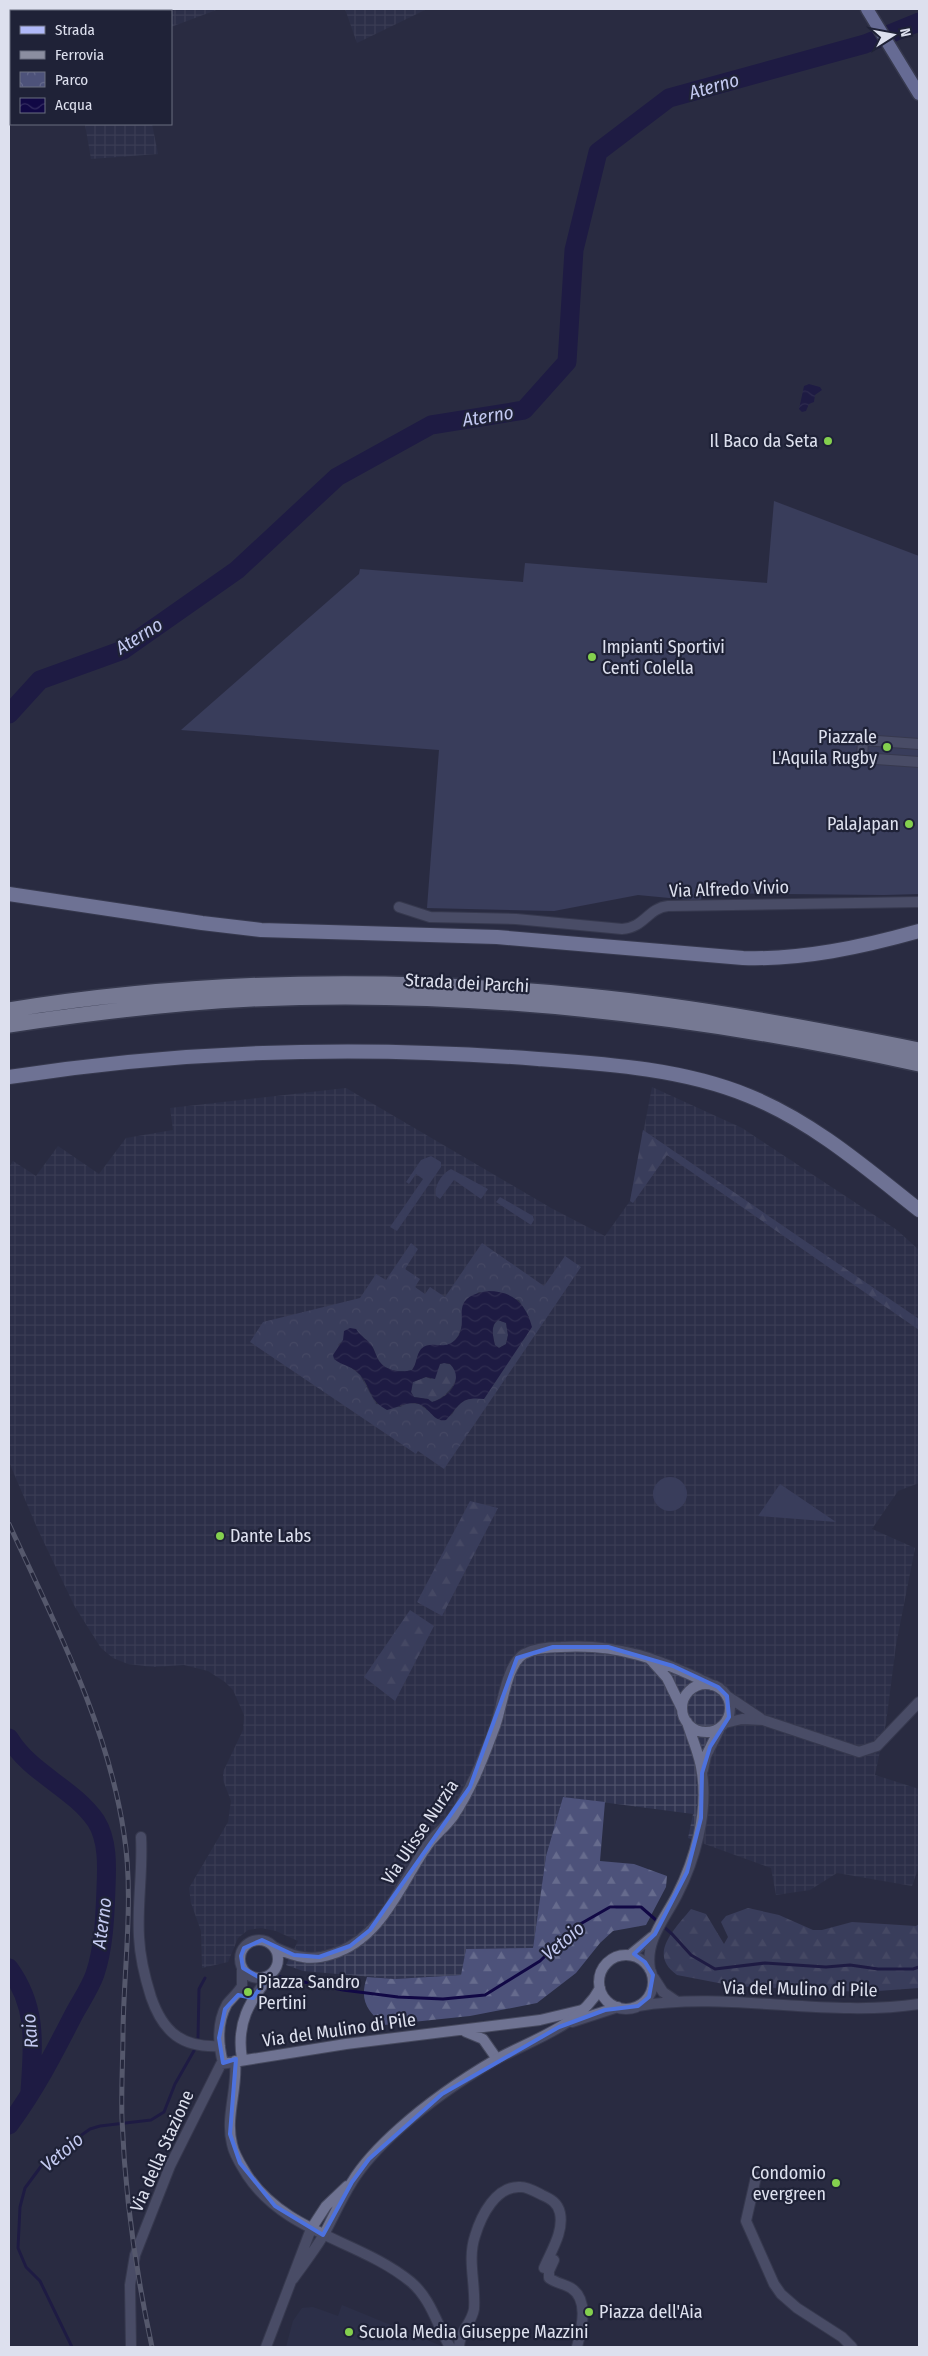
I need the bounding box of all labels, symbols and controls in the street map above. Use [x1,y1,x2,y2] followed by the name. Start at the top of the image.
[10,10,172,125] legend
[868,10,918,60] north arrow
[55,21,95,39] text: Strada
[896,27,914,38] text: N
[55,46,104,64] text: Ferrovia
[685,68,742,104] water label: Aterno
[55,71,88,89] text: Parco
[55,96,92,114] text: Acqua
[460,401,515,432] water label: Aterno
[709,430,818,452] place label: Il Baco da Seta
[822,435,834,447] marker: Il Baco da Seta
[110,613,167,660] water label: Aterno
[602,636,725,679] place label: Impianti Sportivi Centi Colella
[586,651,598,663] marker: Impianti Sportivi Centi Colella
[772,726,877,769] place label: Piazzale L'Aquila Rugby
[881,741,893,753] marker: Piazzale L'Aquila Rugby
[827,813,899,835] place label: PalaJapan
[903,818,915,830] marker: PalaJapan
[669,876,789,902] street label: Via Alfredo Vivio
[404,969,530,997] street label: Strada dei Parchi
[230,1525,312,1547] place label: Dante Labs
[214,1530,226,1542] marker: Dante Labs
[377,1775,463,1889] street label: Via Ulisse Nurzia
[87,1896,117,1951] water label: Aterno
[537,1917,589,1965] water label: Vetoio
[258,1971,360,2014] place label: Piazza Sandro Pertini
[722,1977,878,2001] street label: Via del Mulino di Pile
[242,1986,254,1998] marker: Piazza Sandro Pertini
[261,2008,417,2052] street label: Via del Mulino di Pile
[17,2013,43,2049] water label: Raio
[125,2087,199,2215] street label: Via della Stazione
[36,2128,88,2176] water label: Vetoio
[751,2162,826,2205] place label: Condomio evergreen
[830,2177,842,2189] marker: Condomio evergreen
[599,2301,703,2323] place label: Piazza dell'Aia
[583,2306,595,2318] marker: Piazza dell'Aia
[359,2321,589,2343] place label: Scuola Media Giuseppe Mazzini
[343,2326,355,2338] marker: Scuola Media Giuseppe Mazzini

